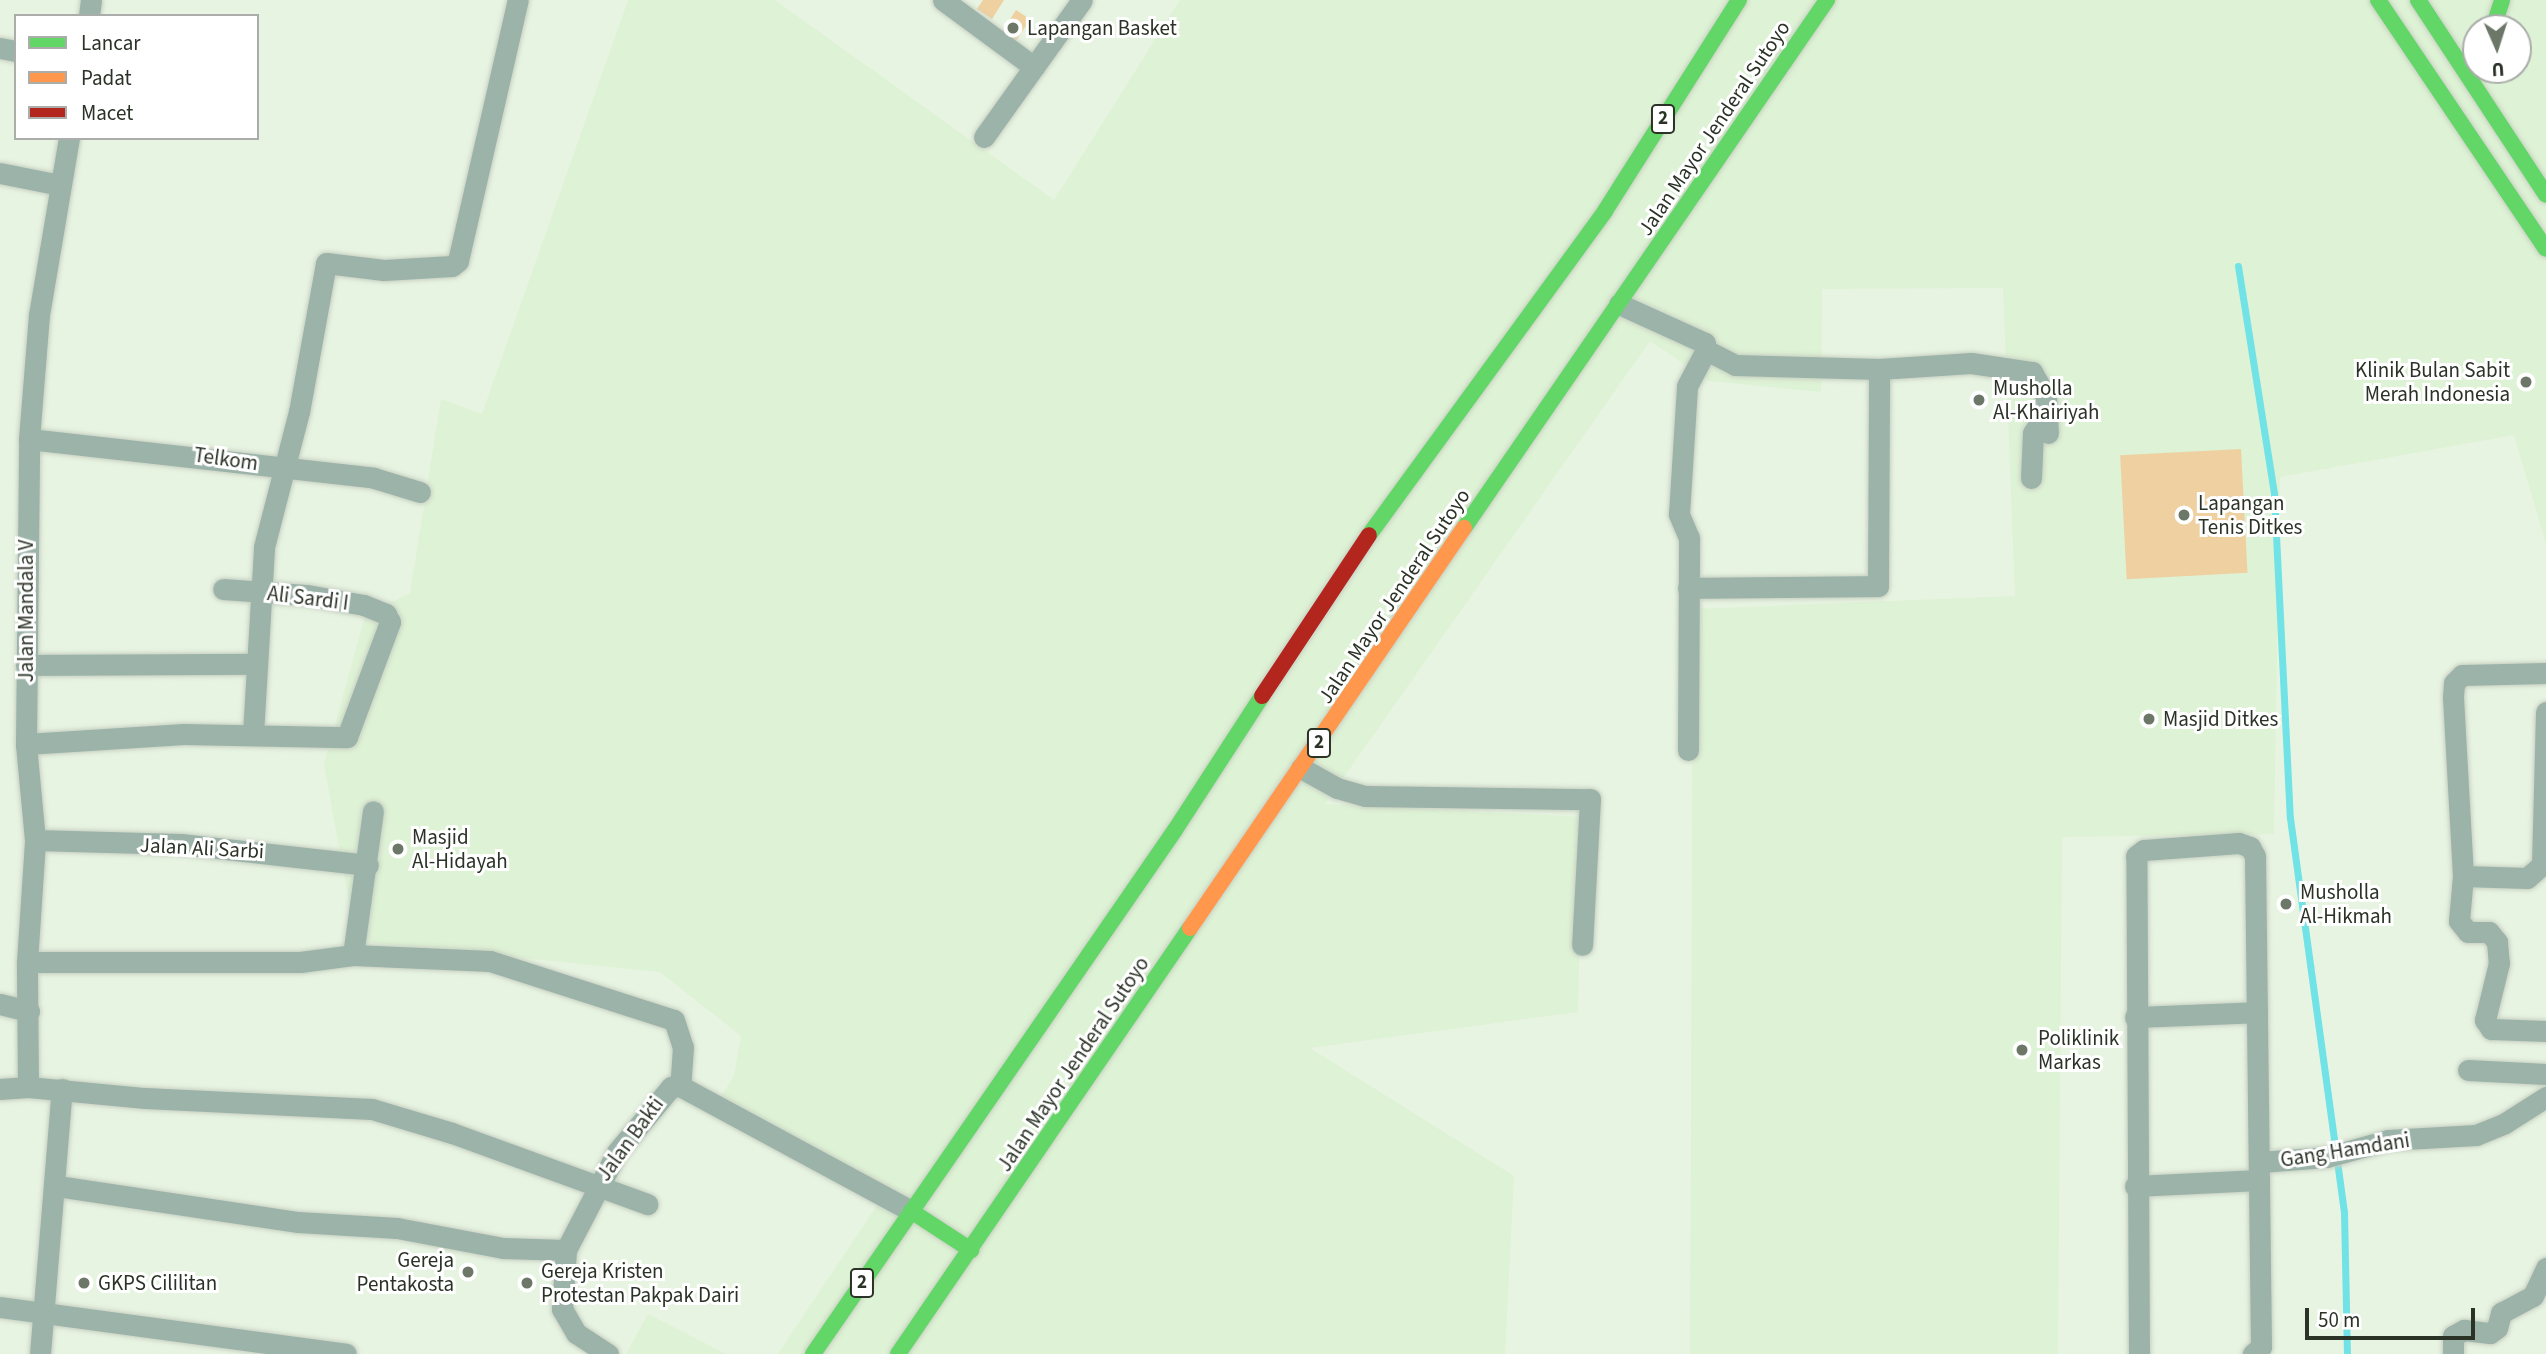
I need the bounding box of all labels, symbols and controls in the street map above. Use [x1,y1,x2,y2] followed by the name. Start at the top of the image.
[14,14,259,140] legend
[2462,14,2532,84] north arrow
[1027,15,1177,41] place label: Lapangan Basket
[1633,16,1795,240] street label: Jalan Mayor Jenderal Sutoyo
[1005,20,1021,36] marker: Lapangan Basket
[81,28,141,58] text: Lancar
[2491,55,2505,82] text: U
[81,63,132,93] text: Padat
[81,98,133,128] text: Macet
[1651,104,1675,134] road number: 2
[2355,357,2510,407] place label: Klinik Bulan Sabit Merah Indonesia
[2516,372,2536,392] marker: Klinik Bulan Sabit Merah Indonesia
[1993,375,2099,425] place label: Musholla Al-Khairiyah
[1971,392,1987,408] marker: Musholla Al-Khairiyah
[192,442,260,476] street label: Telkom
[1313,484,1475,708] street label: Jalan Mayor Jenderal Sutoyo
[2198,490,2302,540] place label: Lapangan Tenis Ditkes
[2176,507,2192,523] marker: Lapangan Tenis Ditkes
[13,540,39,682] street label: Jalan Mandala V
[266,581,350,615] street label: Ali Sardi I
[2163,706,2278,732] place label: Masjid Ditkes
[2141,711,2157,727] marker: Masjid Ditkes
[1307,728,1331,758] road number: 2
[412,824,508,874] place label: Masjid Al-Hidayah
[139,832,265,864] street label: Jalan Ali Sarbi
[390,841,406,857] marker: Masjid Al-Hidayah
[2300,879,2392,929] place label: Musholla Al-Hikmah
[2278,896,2294,912] marker: Musholla Al-Hikmah
[992,952,1154,1176] street label: Jalan Mayor Jenderal Sutoyo
[2038,1025,2119,1075] place label: Poliklinik Markas
[2012,1040,2032,1060] marker: Poliklinik Markas
[591,1092,669,1186] street label: Jalan Bakti
[2279,1127,2411,1173] street label: Gang Hamdani
[357,1247,454,1297] place label: Gereja Pentakosta
[541,1258,739,1308] place label: Gereja Kristen Protestan Pakpak Dairi
[460,1264,476,1280] marker: Gereja Pentakosta
[850,1268,874,1298] road number: 2
[98,1270,217,1296] place label: GKPS Cililitan
[76,1275,92,1291] marker: GKPS Cililitan
[519,1275,535,1291] marker: Gereja Kristen Protestan Pakpak Dairi
[2308,1294,2478,1338] scale bar
[2318,1305,2360,1335] text: 50 m

